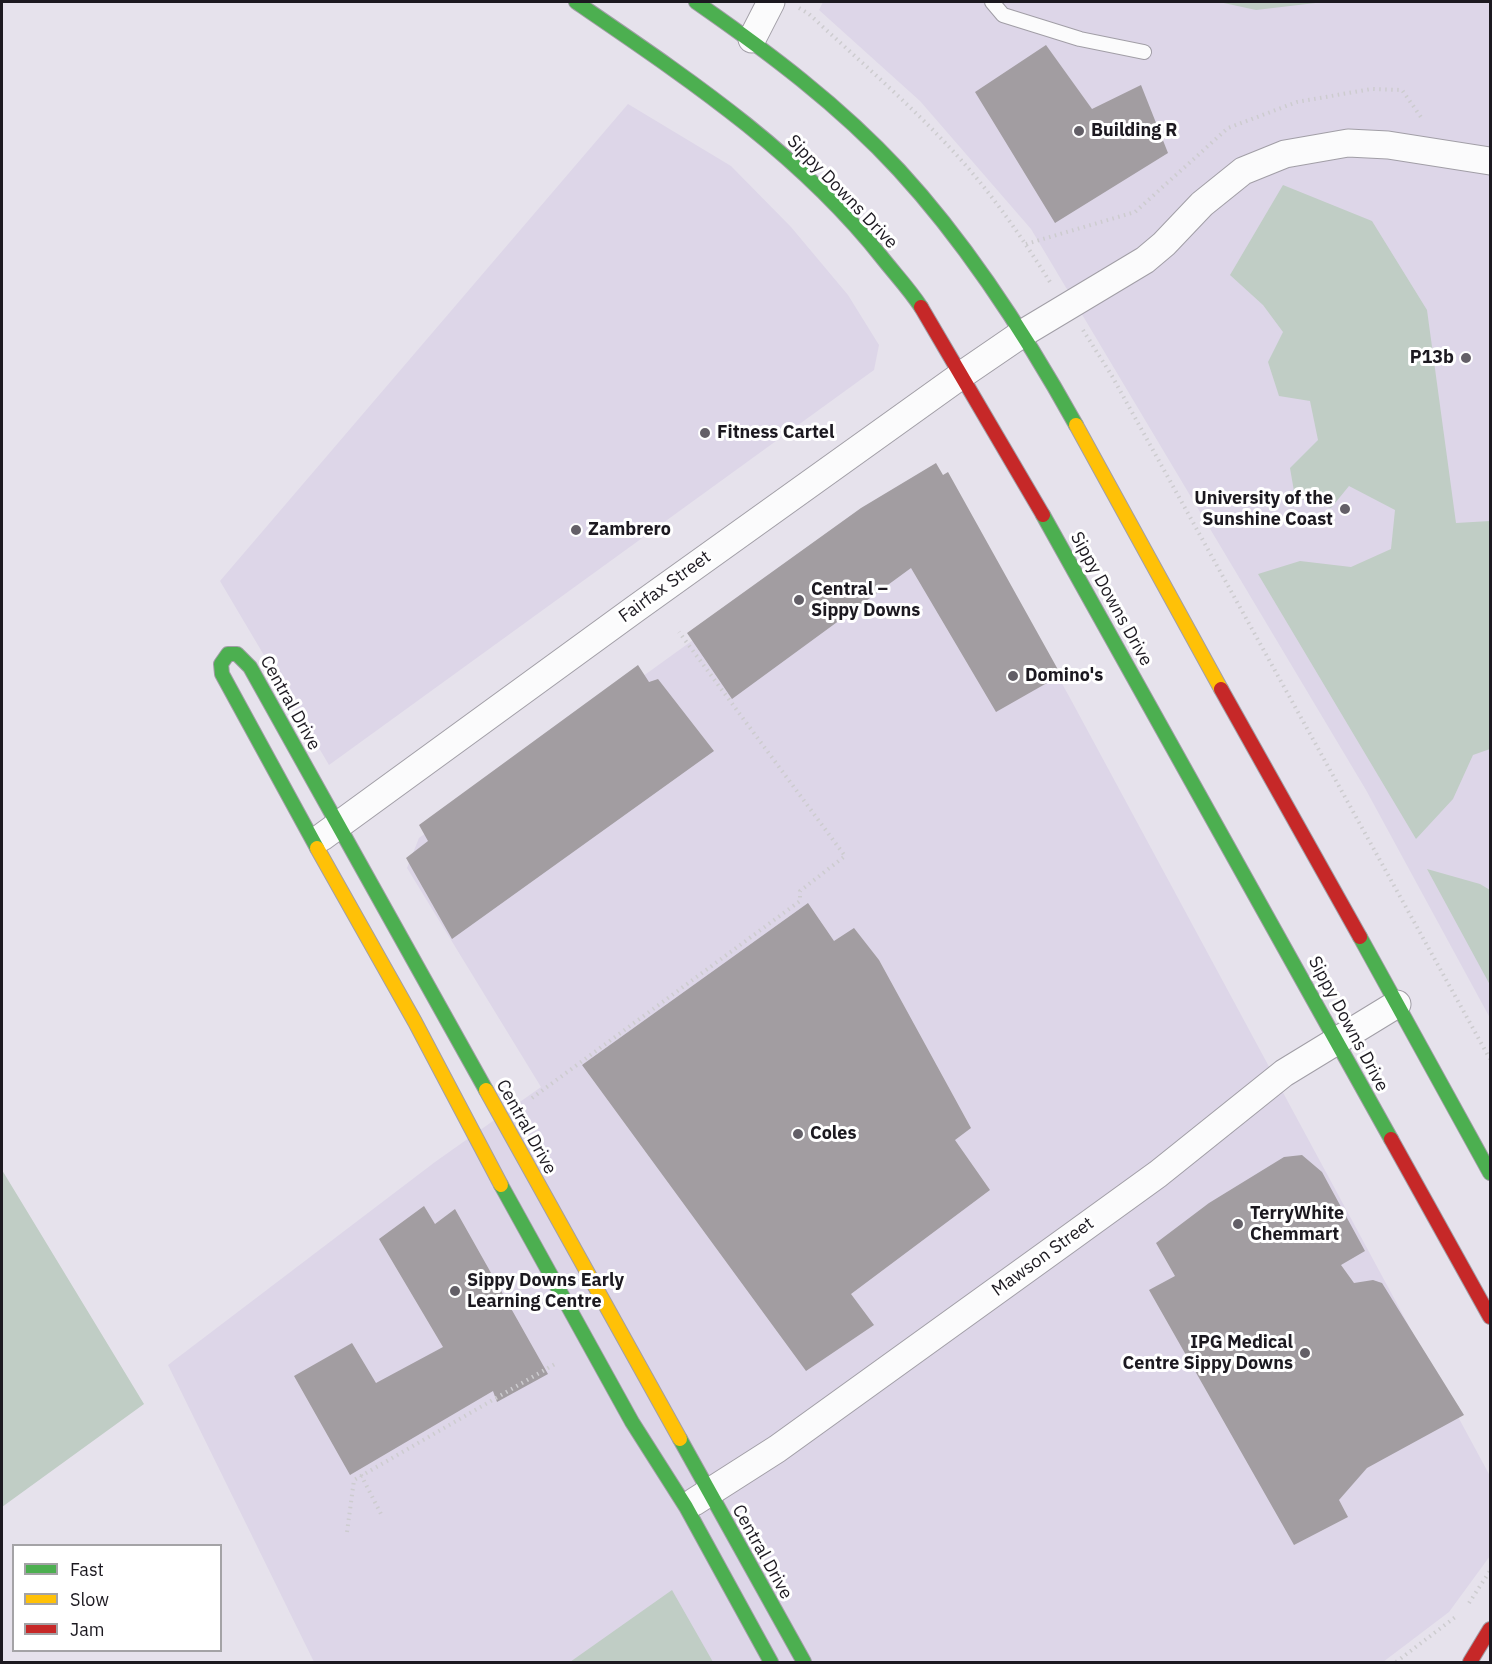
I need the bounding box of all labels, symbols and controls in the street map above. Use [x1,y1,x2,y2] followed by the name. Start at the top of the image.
[1091,120,1177,142] place label: Building R
[1072,124,1086,138] marker: Building R
[782,131,902,253] street label: Sippy Downs Drive
[1410,347,1454,369] place label: P13b
[1459,351,1473,365] marker: P13b
[717,422,834,444] place label: Fitness Cartel
[698,426,712,440] marker: Fitness Cartel
[1194,488,1333,530] place label: University of the Sunshine Coast
[1338,502,1352,516] marker: University of the Sunshine Coast
[588,519,671,541] place label: Zambrero
[569,523,583,537] marker: Zambrero
[1065,528,1157,670] street label: Sippy Downs Drive
[615,546,715,628] street label: Fairfax Street
[811,579,920,622] place label: Central – Sippy Downs
[792,593,806,607] marker: Central – Sippy Downs
[255,652,325,754] street label: Central Drive
[1025,665,1103,687] place label: Domino's
[1006,669,1020,683] marker: Domino's
[1303,953,1393,1095] street label: Sippy Downs Drive
[491,1076,561,1178] street label: Central Drive
[810,1123,857,1145] place label: Coles
[791,1127,805,1141] marker: Coles
[1250,1203,1344,1246] place label: TerryWhite Chemmart
[988,1213,1098,1301] street label: Mawson Street
[1231,1217,1245,1231] marker: TerryWhite Chemmart
[467,1270,624,1312] place label: Sippy Downs Early Learning Centre
[448,1284,462,1298] marker: Sippy Downs Early Learning Centre
[1123,1332,1293,1374] place label: IPG Medical Centre Sippy Downs
[1298,1346,1312,1360] marker: IPG Medical Centre Sippy Downs
[727,1501,797,1603] street label: Central Drive
[12,1544,222,1652] legend
[70,1558,104,1581] text: Fast
[70,1588,109,1611] text: Slow
[70,1618,105,1641] text: Jam

